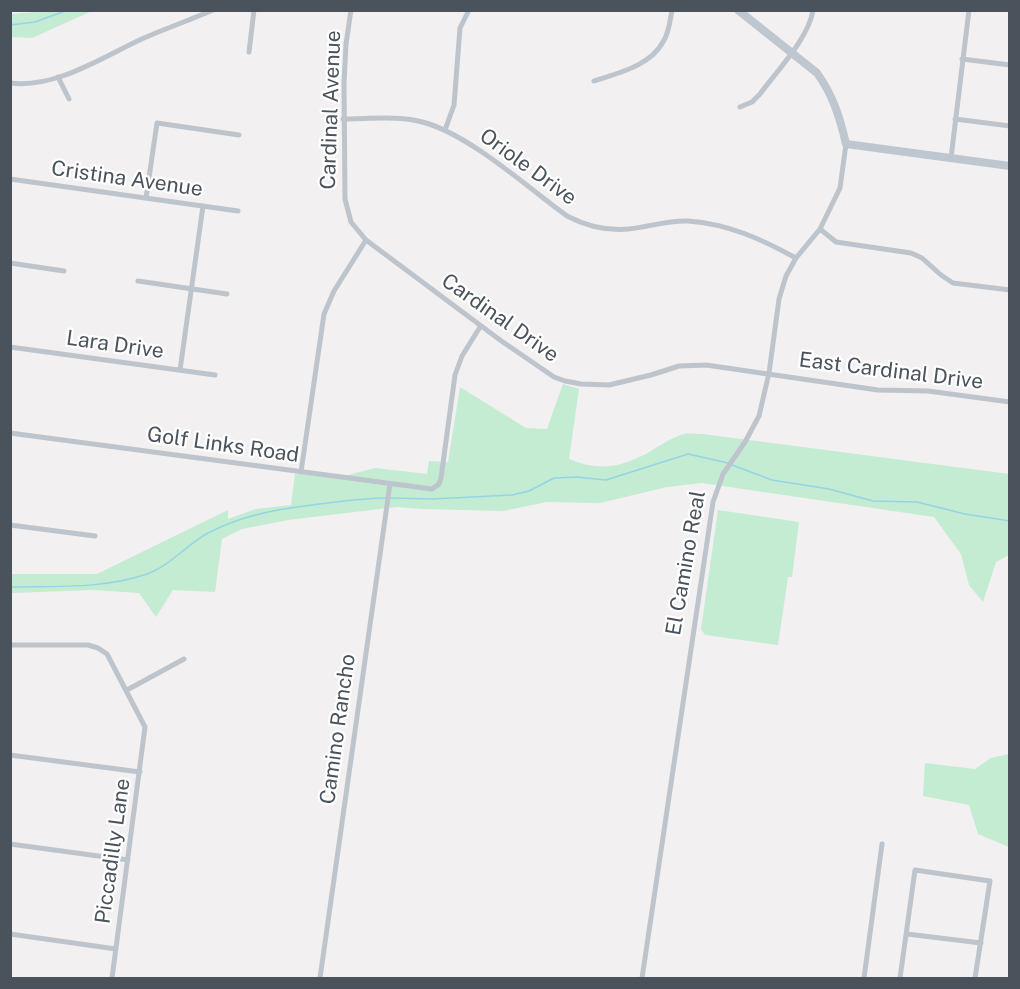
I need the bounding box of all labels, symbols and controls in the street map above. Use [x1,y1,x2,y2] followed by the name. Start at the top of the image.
[316,30,346,190] street label: Cardinal Avenue
[475,123,581,211] street label: Oriole Drive
[50,156,204,202] street label: Cristina Avenue
[437,268,563,368] street label: Cardinal Drive
[65,326,165,364] street label: Lara Drive
[797,347,985,395] street label: East Cardinal Drive
[145,422,301,468] street label: Golf Links Road
[661,489,711,637] street label: El Camino Real
[315,652,361,806] street label: Camino Rancho
[90,777,136,925] street label: Piccadilly Lane

